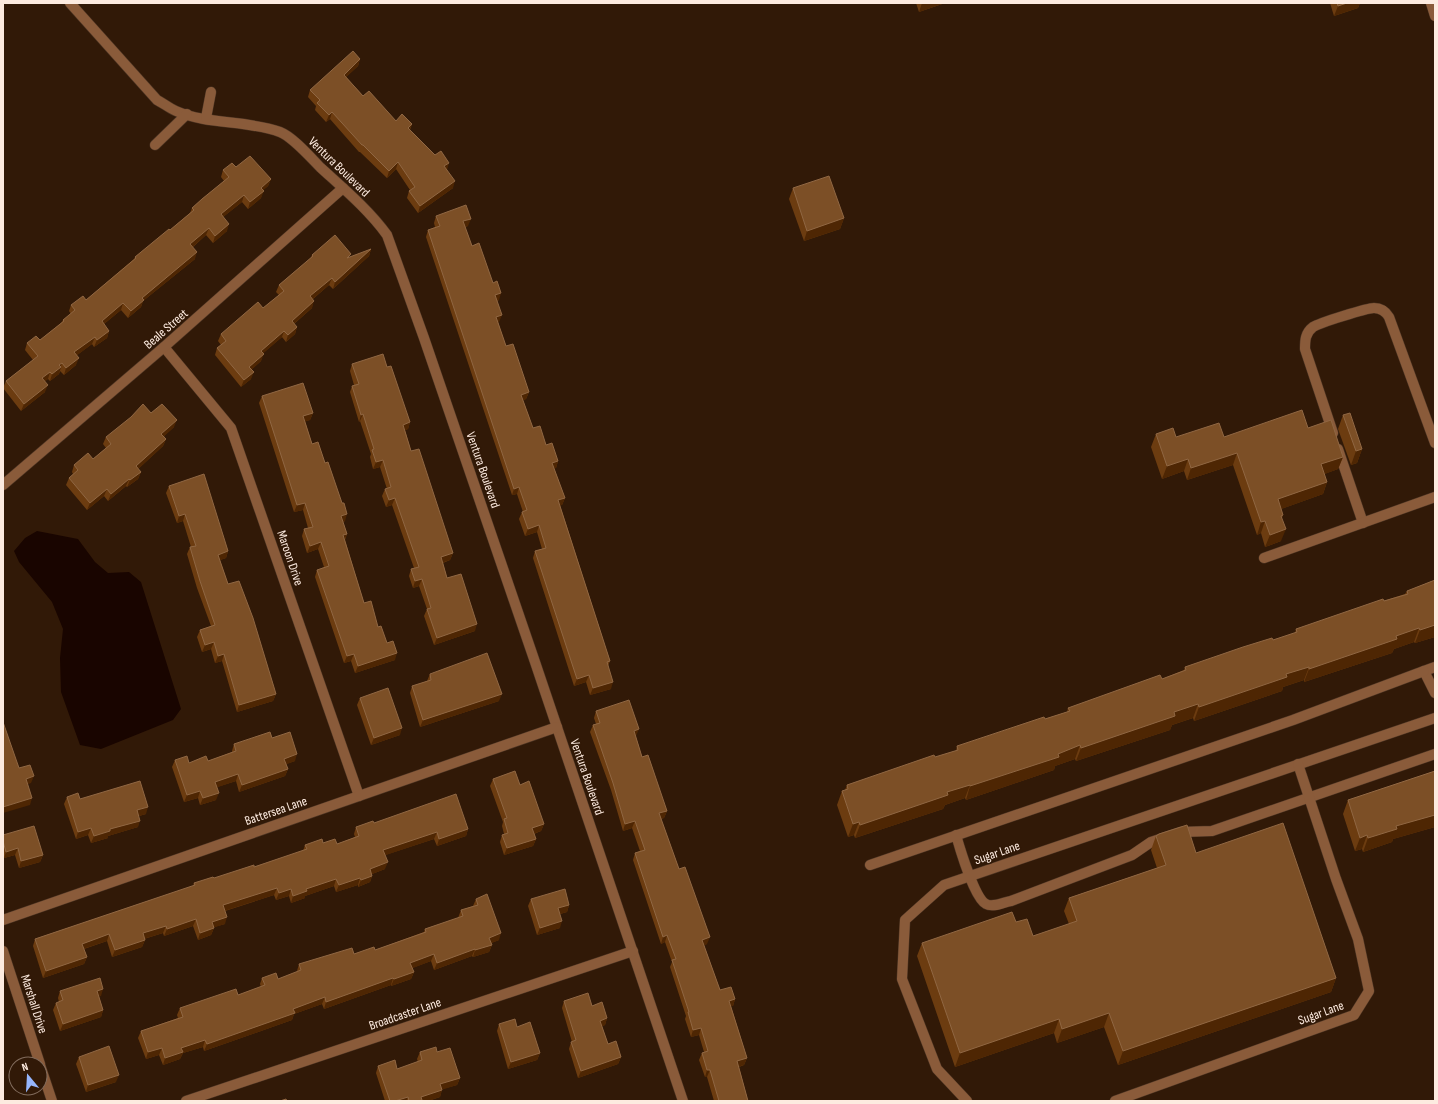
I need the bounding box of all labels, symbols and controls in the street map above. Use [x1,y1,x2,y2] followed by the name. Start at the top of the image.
[305,134,373,200] street label: Ventura Boulevard
[141,306,191,352] street label: Beale Street
[463,430,503,510] street label: Ventura Boulevard
[273,528,307,588] street label: Maroon Drive
[567,737,607,817] street label: Ventura Boulevard
[243,793,309,829] street label: Battersea Lane
[972,838,1022,868] street label: Sugar Lane
[17,972,51,1036] street label: Marshall Drive
[367,994,443,1034] street label: Broadcaster Lane
[1296,997,1346,1029] street label: Sugar Lane
[8,1056,48,1096] north arrow
[20,1060,30,1074] text: N

